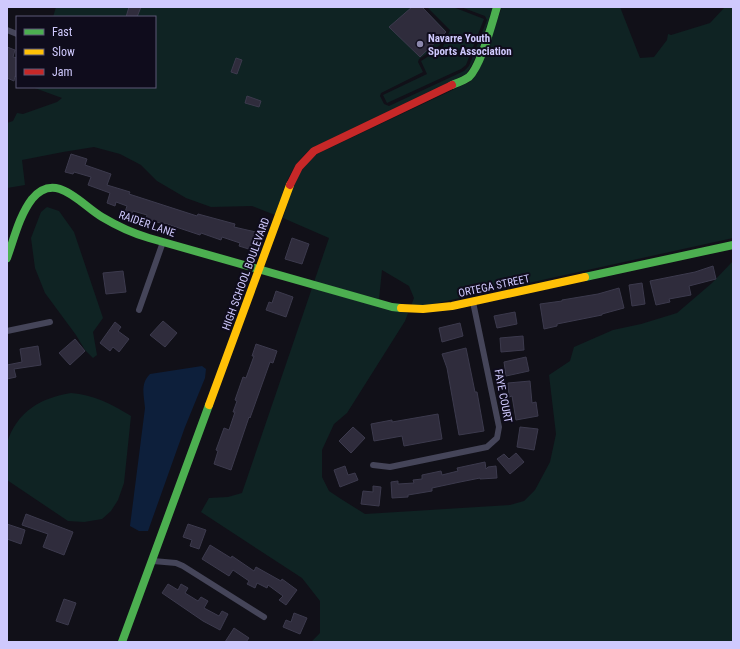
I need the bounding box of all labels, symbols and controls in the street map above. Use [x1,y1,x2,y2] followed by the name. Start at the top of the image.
[16,16,156,88] legend
[52,25,73,39] text: Fast
[428,32,512,58] place label: Navarre Youth Sports Association
[415,39,425,49] marker: Navarre Youth Sports Association
[52,45,75,59] text: Slow
[52,65,73,79] text: Jam
[117,208,178,240] street label: RAIDER LANE
[220,216,272,332] street label: HIGH SCHOOL BOULEVARD
[457,272,531,300] street label: ORTEGA STREET
[491,368,515,424] street label: FAYE COURT

